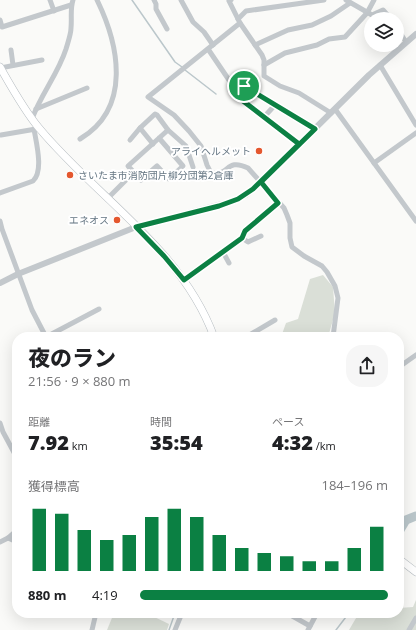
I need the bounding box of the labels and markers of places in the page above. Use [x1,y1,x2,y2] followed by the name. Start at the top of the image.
[227,69,261,103] pin
[171,144,251,158] place label: アライヘルメット
[254,146,264,156] marker: アライヘルメット
[78,168,233,182] place label: さいたま市消防団片柳分団第2倉庫
[65,170,75,180] marker: さいたま市消防団片柳分団第2倉庫
[69,213,109,227] place label: エネオス
[112,215,122,225] marker: エネオス

